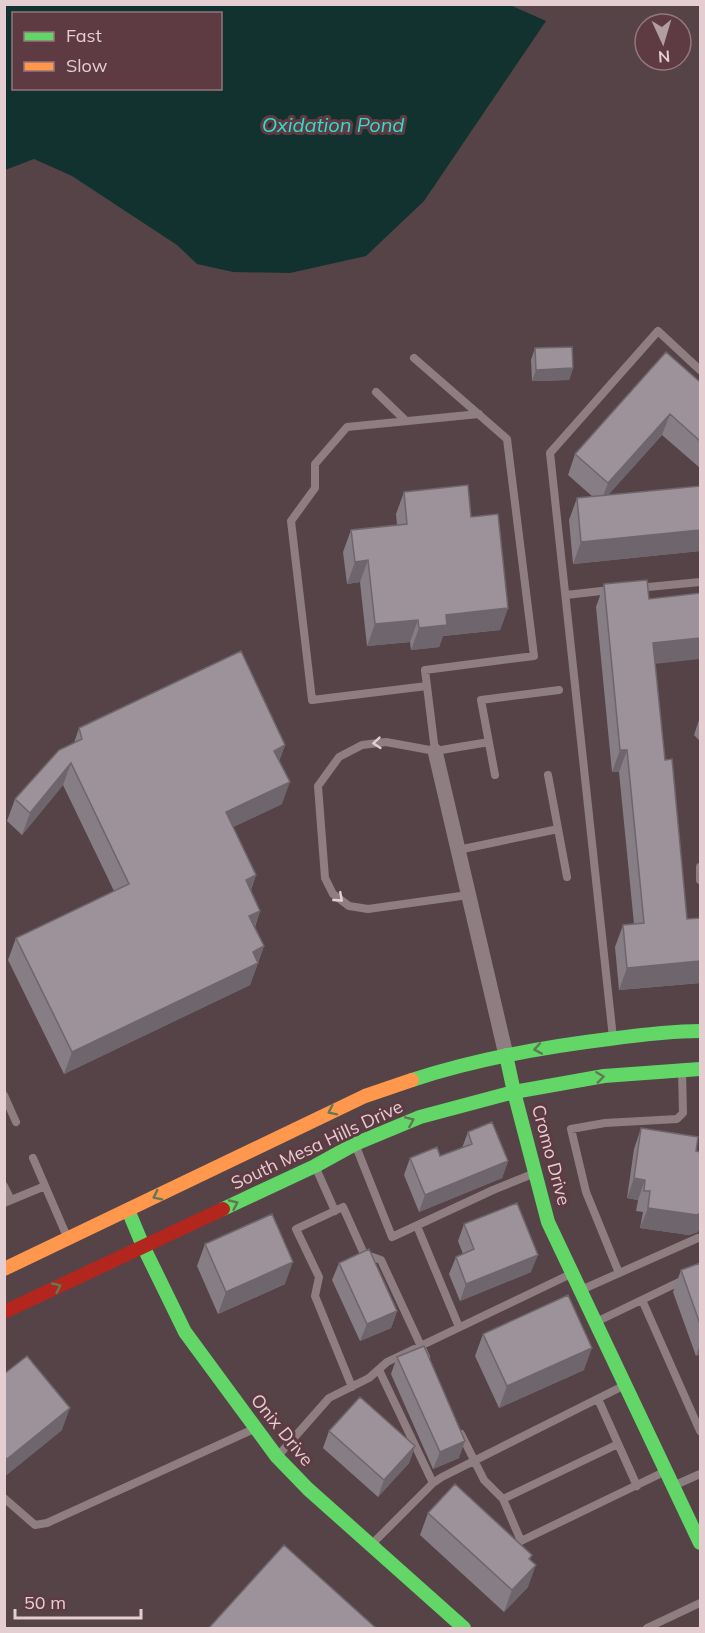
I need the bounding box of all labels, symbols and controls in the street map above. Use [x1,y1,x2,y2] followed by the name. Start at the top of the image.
[12,12,222,90] legend
[633,12,693,72] north arrow
[66,24,102,47] text: Fast
[657,47,671,67] text: N
[66,54,108,77] text: Slow
[262,112,404,137] water label: Oxidation Pond
[372,736,382,749] one-way arrow
[333,891,343,902] one-way arrow
[534,1043,543,1055] one-way arrow
[595,1071,604,1083] one-way arrow
[227,1095,406,1194] street label: South Mesa Hills Drive
[527,1102,576,1208] street label: Cromo Drive
[328,1104,339,1116] one-way arrow
[404,1116,415,1128] one-way arrow
[152,1189,163,1201] one-way arrow
[227,1199,238,1211] one-way arrow
[51,1283,62,1295] one-way arrow
[246,1389,319,1471] street label: Onix Drive
[15,1582,141,1620] scale bar
[24,1591,66,1614] text: 50 m

